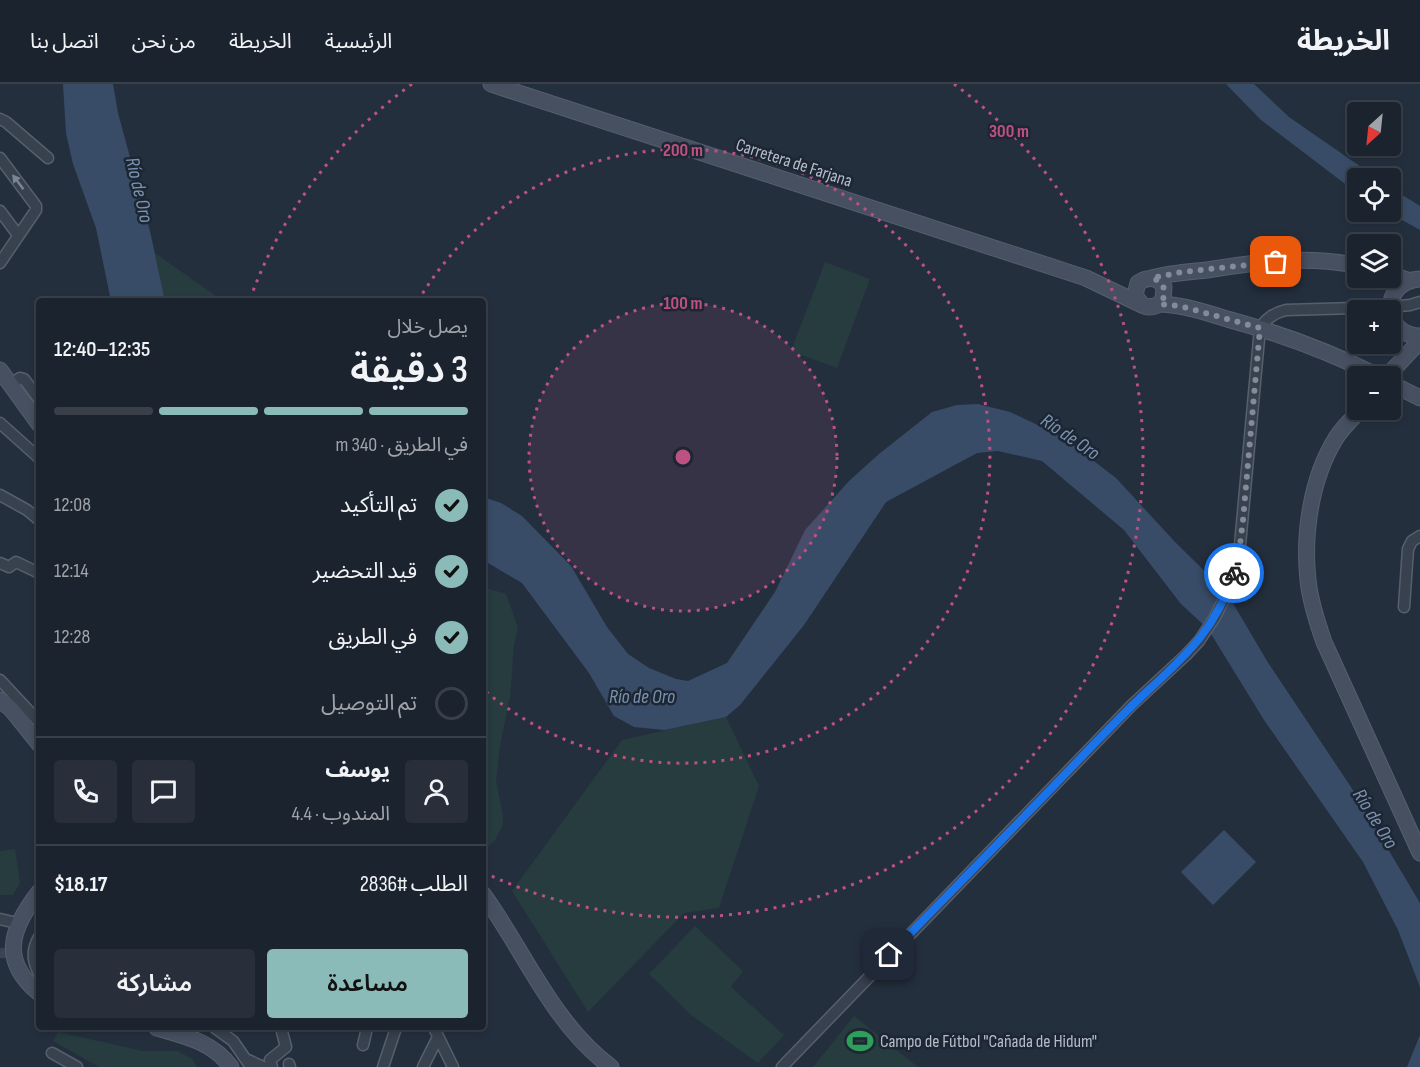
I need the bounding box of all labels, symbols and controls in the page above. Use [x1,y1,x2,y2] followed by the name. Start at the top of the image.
[1297,25,1390,58] text: الخريطة
[30,29,99,54] text: اتصل بنا
[132,29,196,54] text: من نحن
[229,29,292,54] text: الخريطة
[325,29,392,54] text: الرئيسية
[1347,102,1401,156] north arrow
[1347,102,1401,420] map controls
[989,121,1029,142] text: 300 m
[733,134,855,192] street label: Carretera de Farjana
[663,140,703,161] text: 200 m
[120,155,158,225] water label: Río de Oro
[1347,168,1401,222] button: locate
[13,174,25,189] one-way arrow
[1347,234,1401,288] button: layers
[1250,236,1301,287] pin
[1259,245,1292,278] icon: bag
[664,293,703,314] text: 100 m
[1347,300,1401,354] button: +
[388,315,468,339] text: يصل خلال
[54,336,150,363] text: 12:35–12:40
[350,347,468,394] text: 3 دقيقة
[1347,366,1401,420] button: −
[1036,409,1104,465] water label: Río de Oro
[335,433,468,457] text: في الطريق · 340 m
[673,447,693,467] centre of rings
[435,489,468,522] icon: check
[340,492,417,519] text: تم التأكيد
[54,493,91,517] text: 12:08
[1204,543,1264,603] courier
[435,555,468,588] icon: check
[1218,557,1251,590] icon: bike
[313,558,417,585] text: قيد التحضير
[54,559,89,583] text: 12:14
[435,621,468,654] icon: check
[328,624,417,651] text: في الطريق
[54,625,90,649] text: 12:28
[609,685,675,709] water label: Río de Oro
[321,690,417,717] text: تم التوصيل
[325,757,390,784] text: يوسف
[54,760,117,823] button: phone
[132,760,195,823] button: chat
[405,760,468,823] button: person
[1347,785,1403,853] water label: Río de Oro
[291,802,390,826] text: المندوب · 4.4
[54,871,107,898] text: $18.17
[360,871,468,898] text: الطلب #2836
[863,929,914,980] pin
[872,938,905,971] icon: home
[54,949,255,1018] button: مشاركة
[267,949,468,1018] button: مساعدة
[845,1026,875,1056] sports icon: Campo de Fútbol "Cañada de Hidum"
[880,1031,1097,1052] place label: Campo de Fútbol "Cañada de Hidum"

